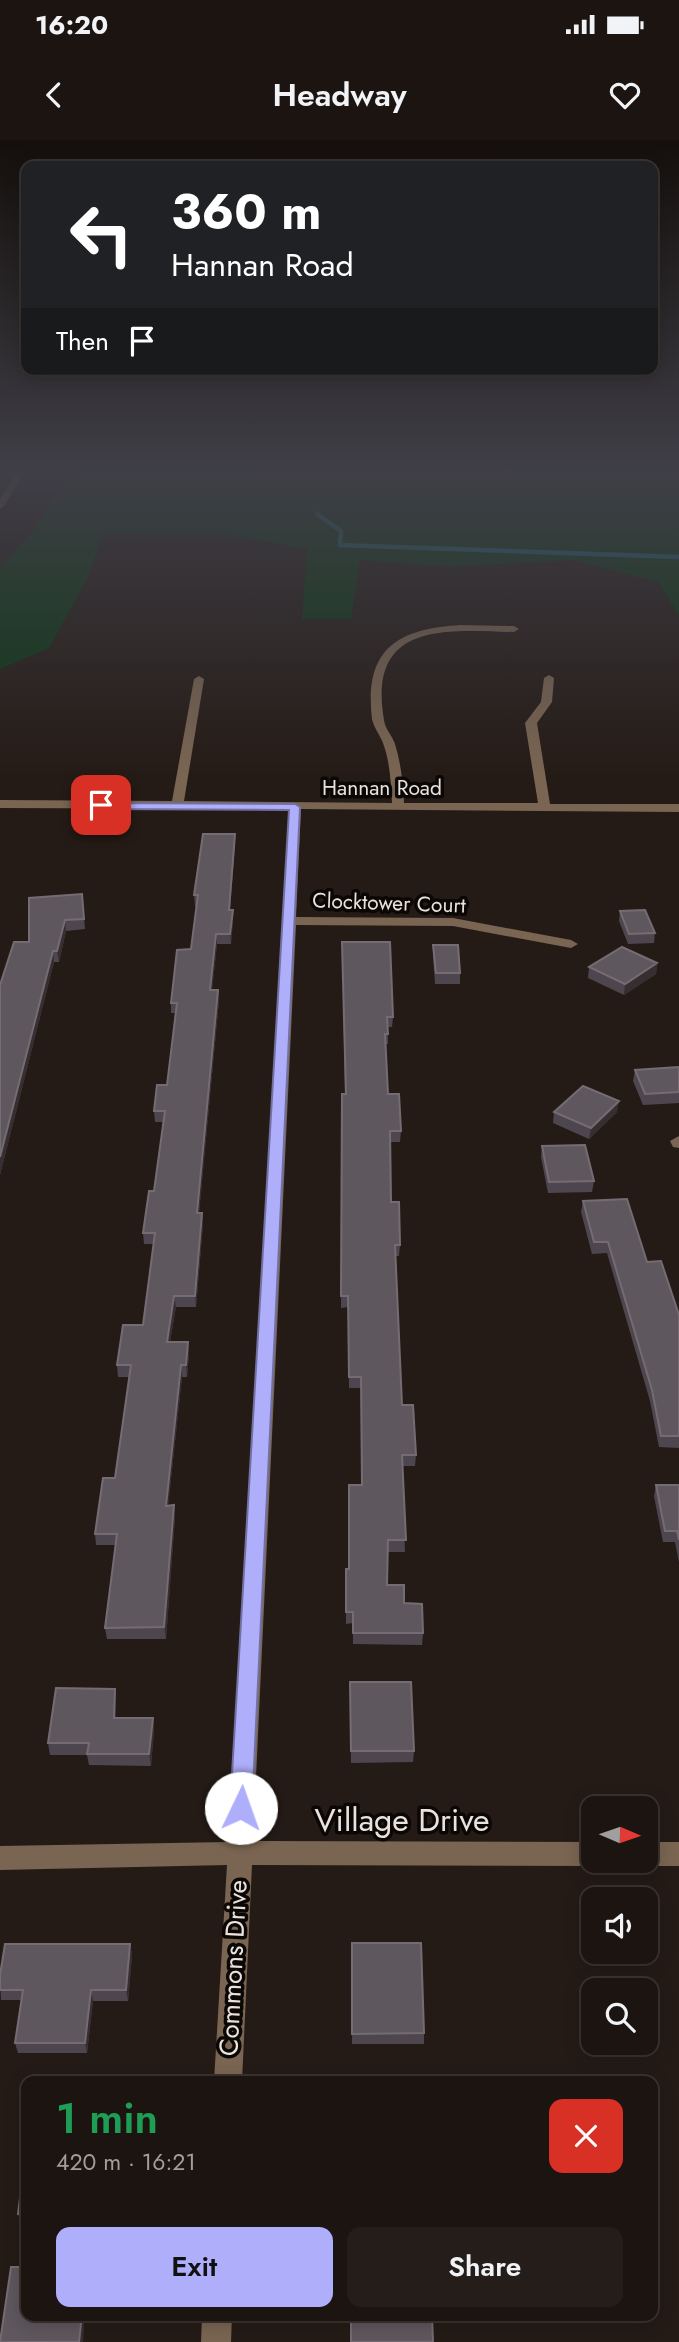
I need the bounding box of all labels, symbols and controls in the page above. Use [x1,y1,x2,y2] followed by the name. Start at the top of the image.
[35,6,108,44] text: 16:20
[272,72,407,118] text: Headway
[35,76,73,114] icon: back
[606,76,644,114] icon: heart
[171,177,322,247] text: 360 m
[56,189,147,280] icon: left
[171,242,354,288] text: Hannan Road
[56,322,109,360] text: Then
[123,322,161,360] icon: arrive
[322,773,442,803] street label: Hannan Road
[71,775,131,835] pin
[82,786,120,824] icon: arrive
[312,885,466,921] street label: Clocktower Court
[204,1771,278,1845] position arrow
[581,1796,658,1872] north arrow
[581,1796,658,2055] map controls
[314,1797,490,1843] street label: Village Drive
[209,1879,257,2057] street label: Commons Drive
[581,1887,658,1964] button: sound
[581,1978,658,2055] button: search
[56,2088,158,2149] text: 1 min
[549,2099,623,2173] button: close
[56,2145,196,2179] text: 420 m · 16:21
[56,2227,333,2307] button: Exit
[347,2227,623,2307] button: Share

